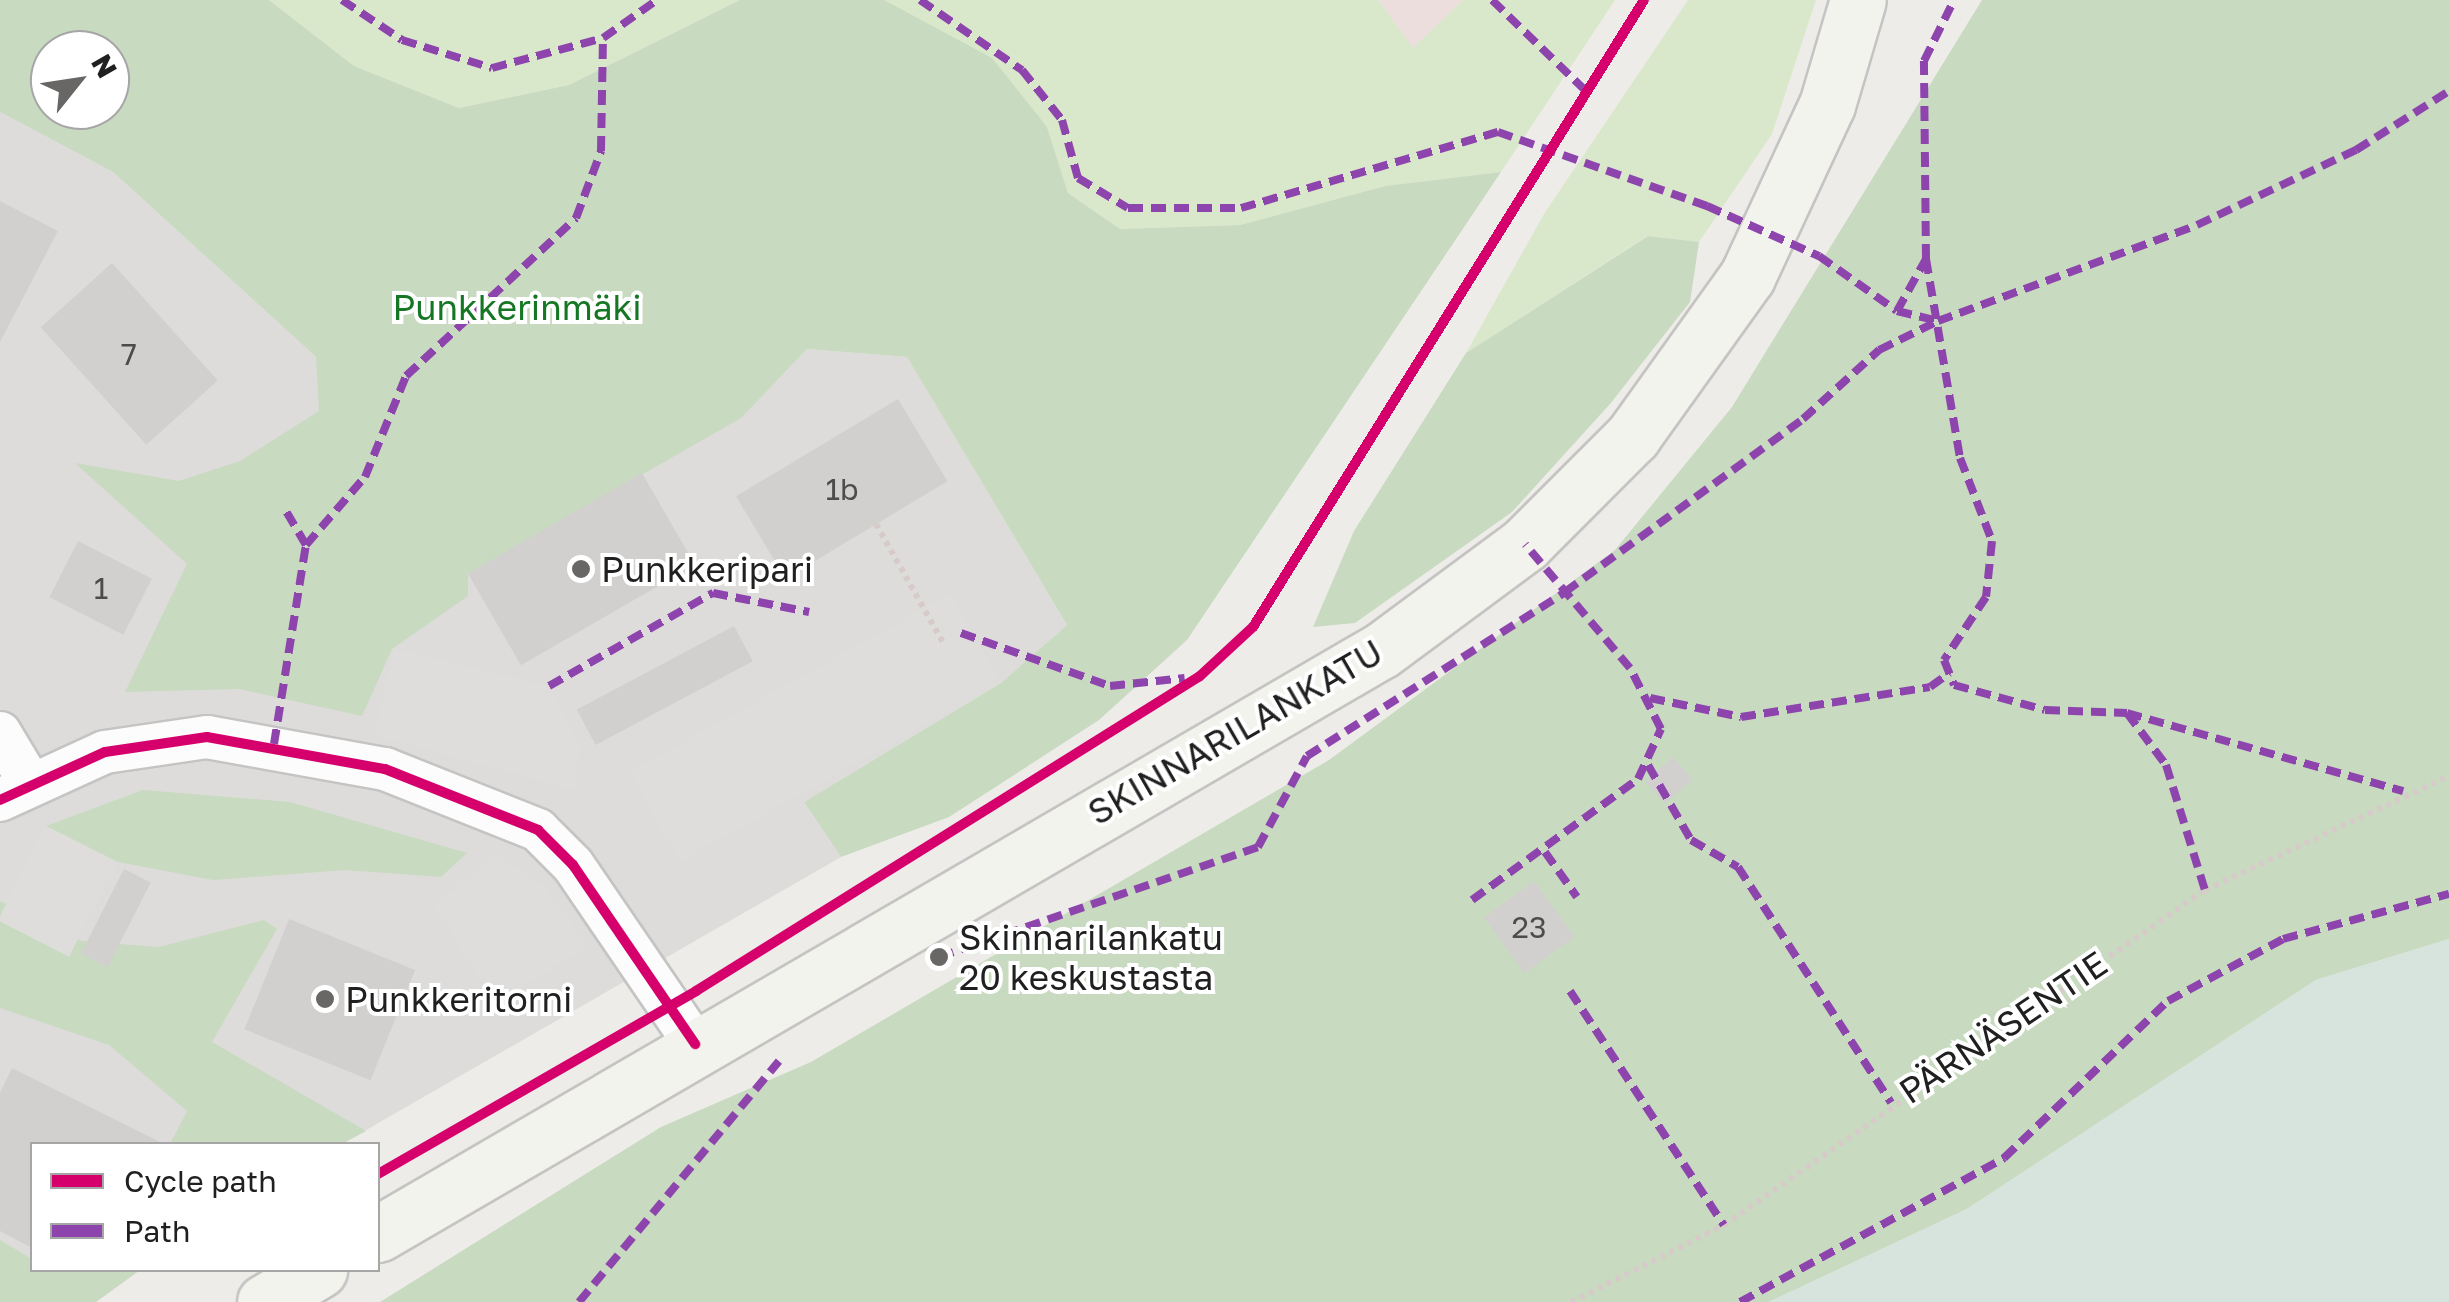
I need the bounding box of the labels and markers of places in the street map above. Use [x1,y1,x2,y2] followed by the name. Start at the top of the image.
[601,548,813,590] place label: Punkkeripari
[570,558,592,580] marker: Punkkeripari
[959,916,1223,998] place label: Skinnarilankatu 20 keskustasta
[928,946,950,968] marker: Skinnarilankatu 20 keskustasta
[345,978,572,1020] place label: Punkkeritorni
[314,988,336,1010] marker: Punkkeritorni

